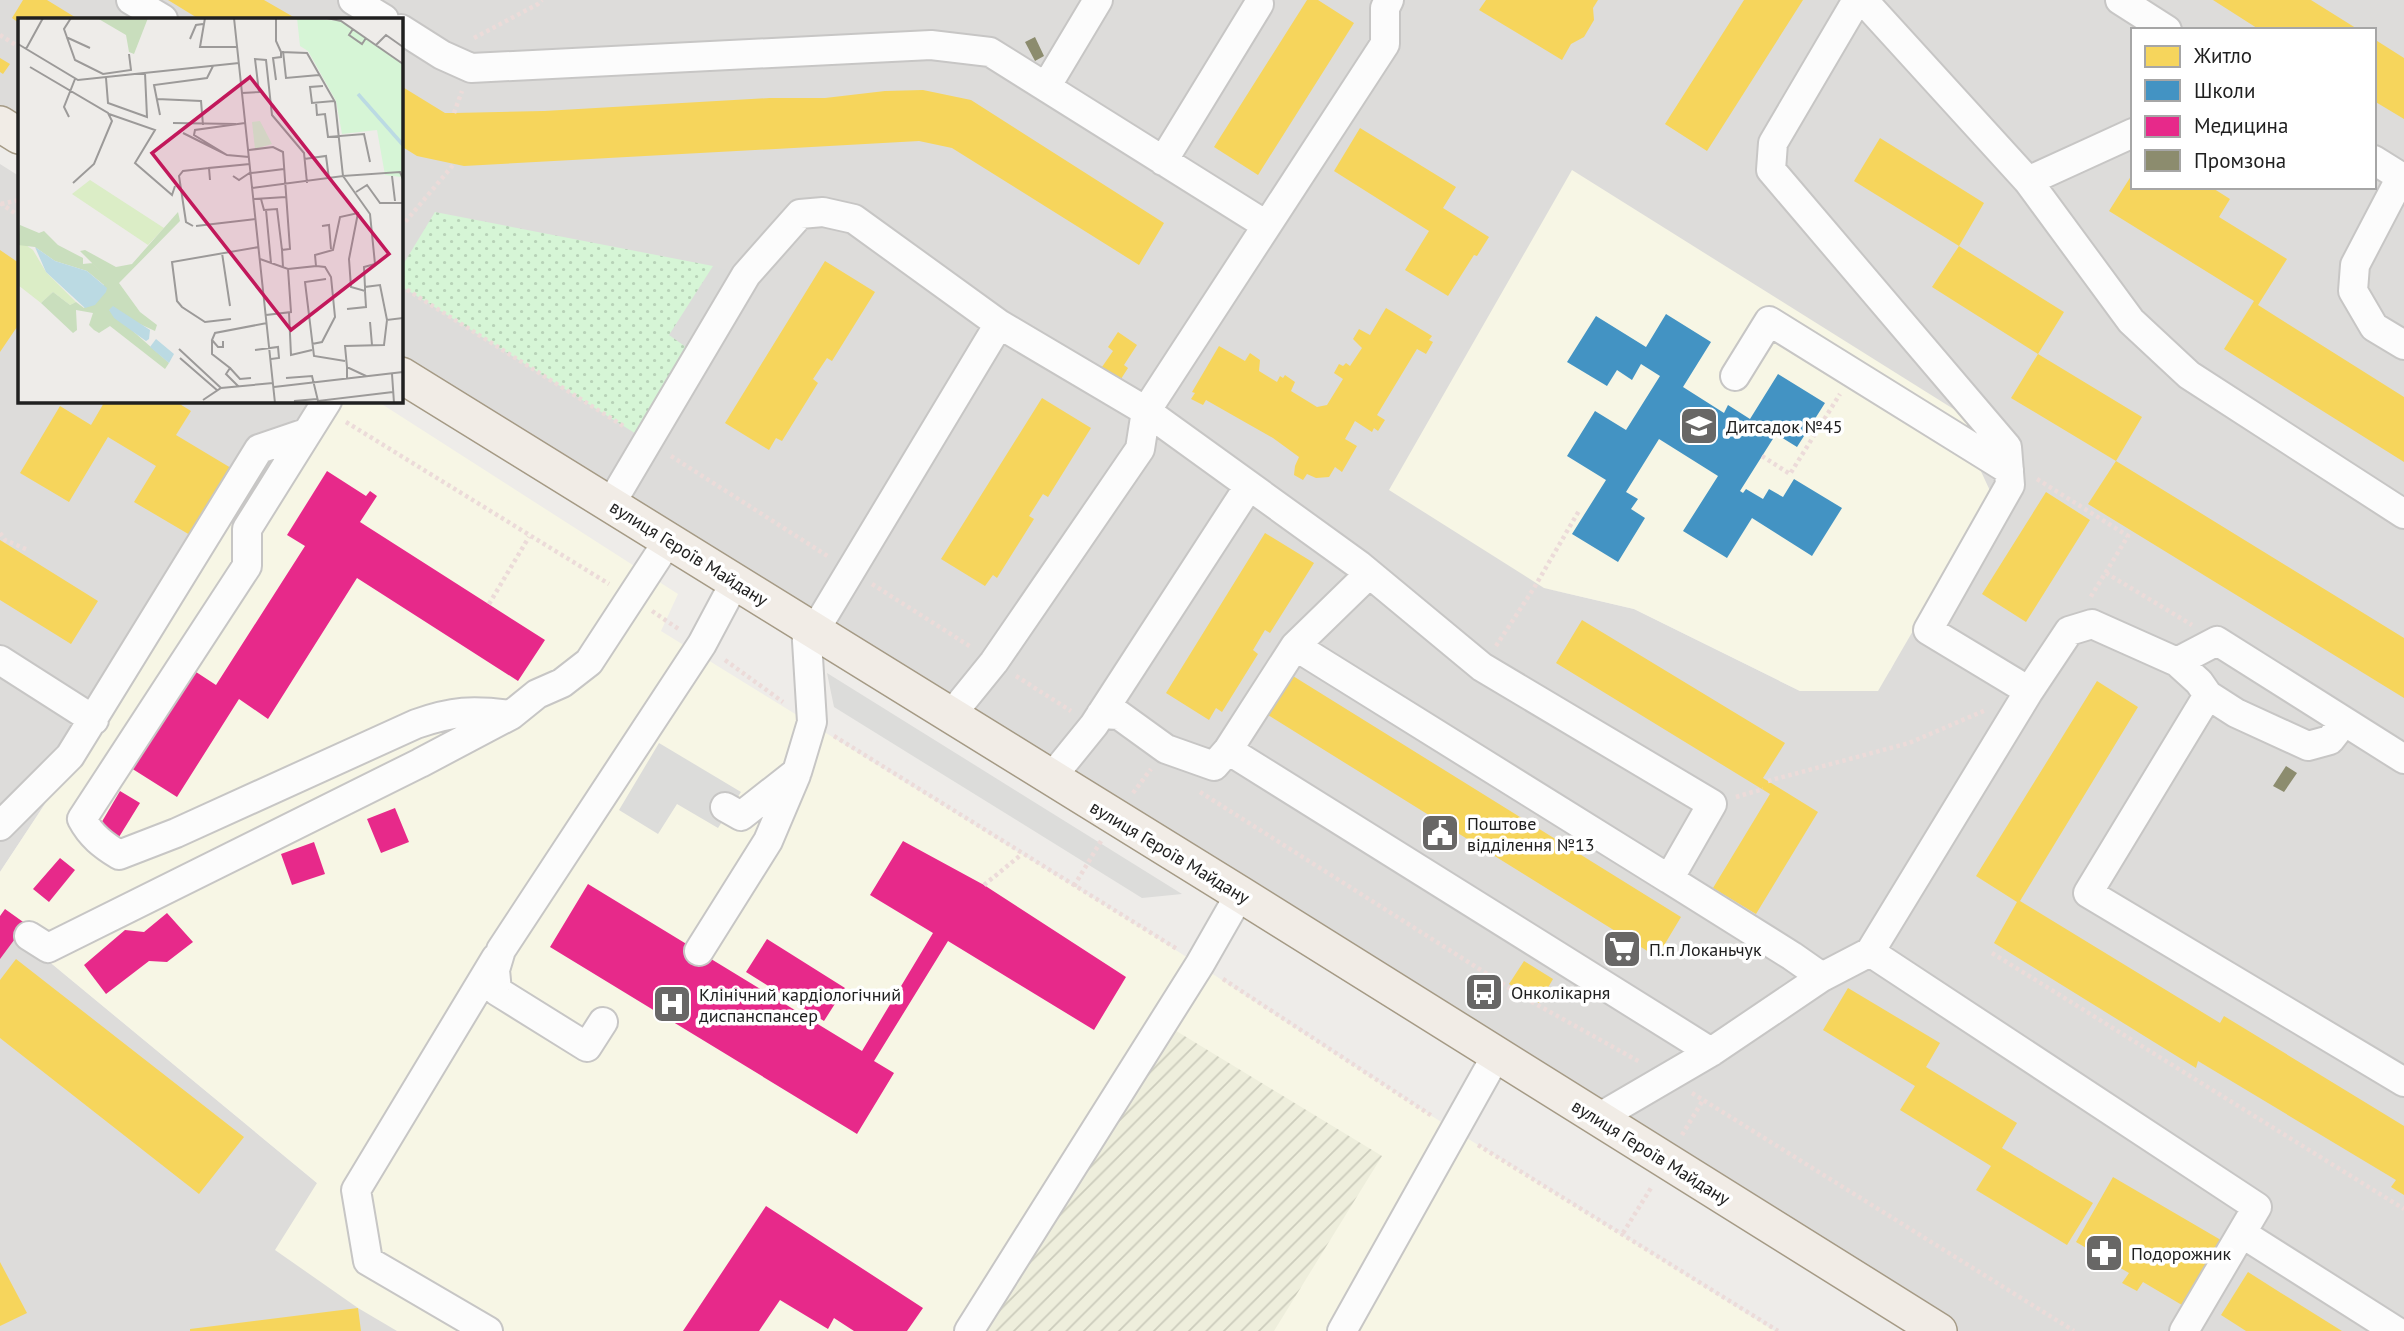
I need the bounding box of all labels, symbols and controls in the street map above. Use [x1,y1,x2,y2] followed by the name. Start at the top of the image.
[18,18,402,402] inset map
[2131,28,2376,189] legend
[2193,42,2252,69] text: Житло
[2194,77,2255,104] text: Школи
[2194,112,2288,139] text: Медицина
[2194,147,2286,174] text: Промзона
[1678,405,1720,447] school or university icon: Дитсадок №45
[1726,415,1843,438] place label: Дитсадок №45
[606,495,773,611] street label: вулиця Героїв Майдану
[1086,795,1255,909] street label: вулиця Героїв Майдану
[1419,812,1461,854] public building icon: Поштове відділення №13
[1467,812,1595,856] place label: Поштове відділення №13
[1601,928,1643,970] supermarket icon: П.п Локаньчук
[1649,938,1762,961] place label: П.п Локаньчук
[1463,971,1505,1013] bus stop icon: Онколікарня
[1511,981,1610,1004] place label: Онколікарня
[651,983,693,1025] hospital icon: Клінічний кардіологічний диспанспансер
[699,983,901,1027] place label: Клінічний кардіологічний диспанспансер
[1568,1094,1735,1210] street label: вулиця Героїв Майдану
[2083,1232,2125,1274] pharmacy icon: Подорожник
[2131,1242,2231,1265] place label: Подорожник

